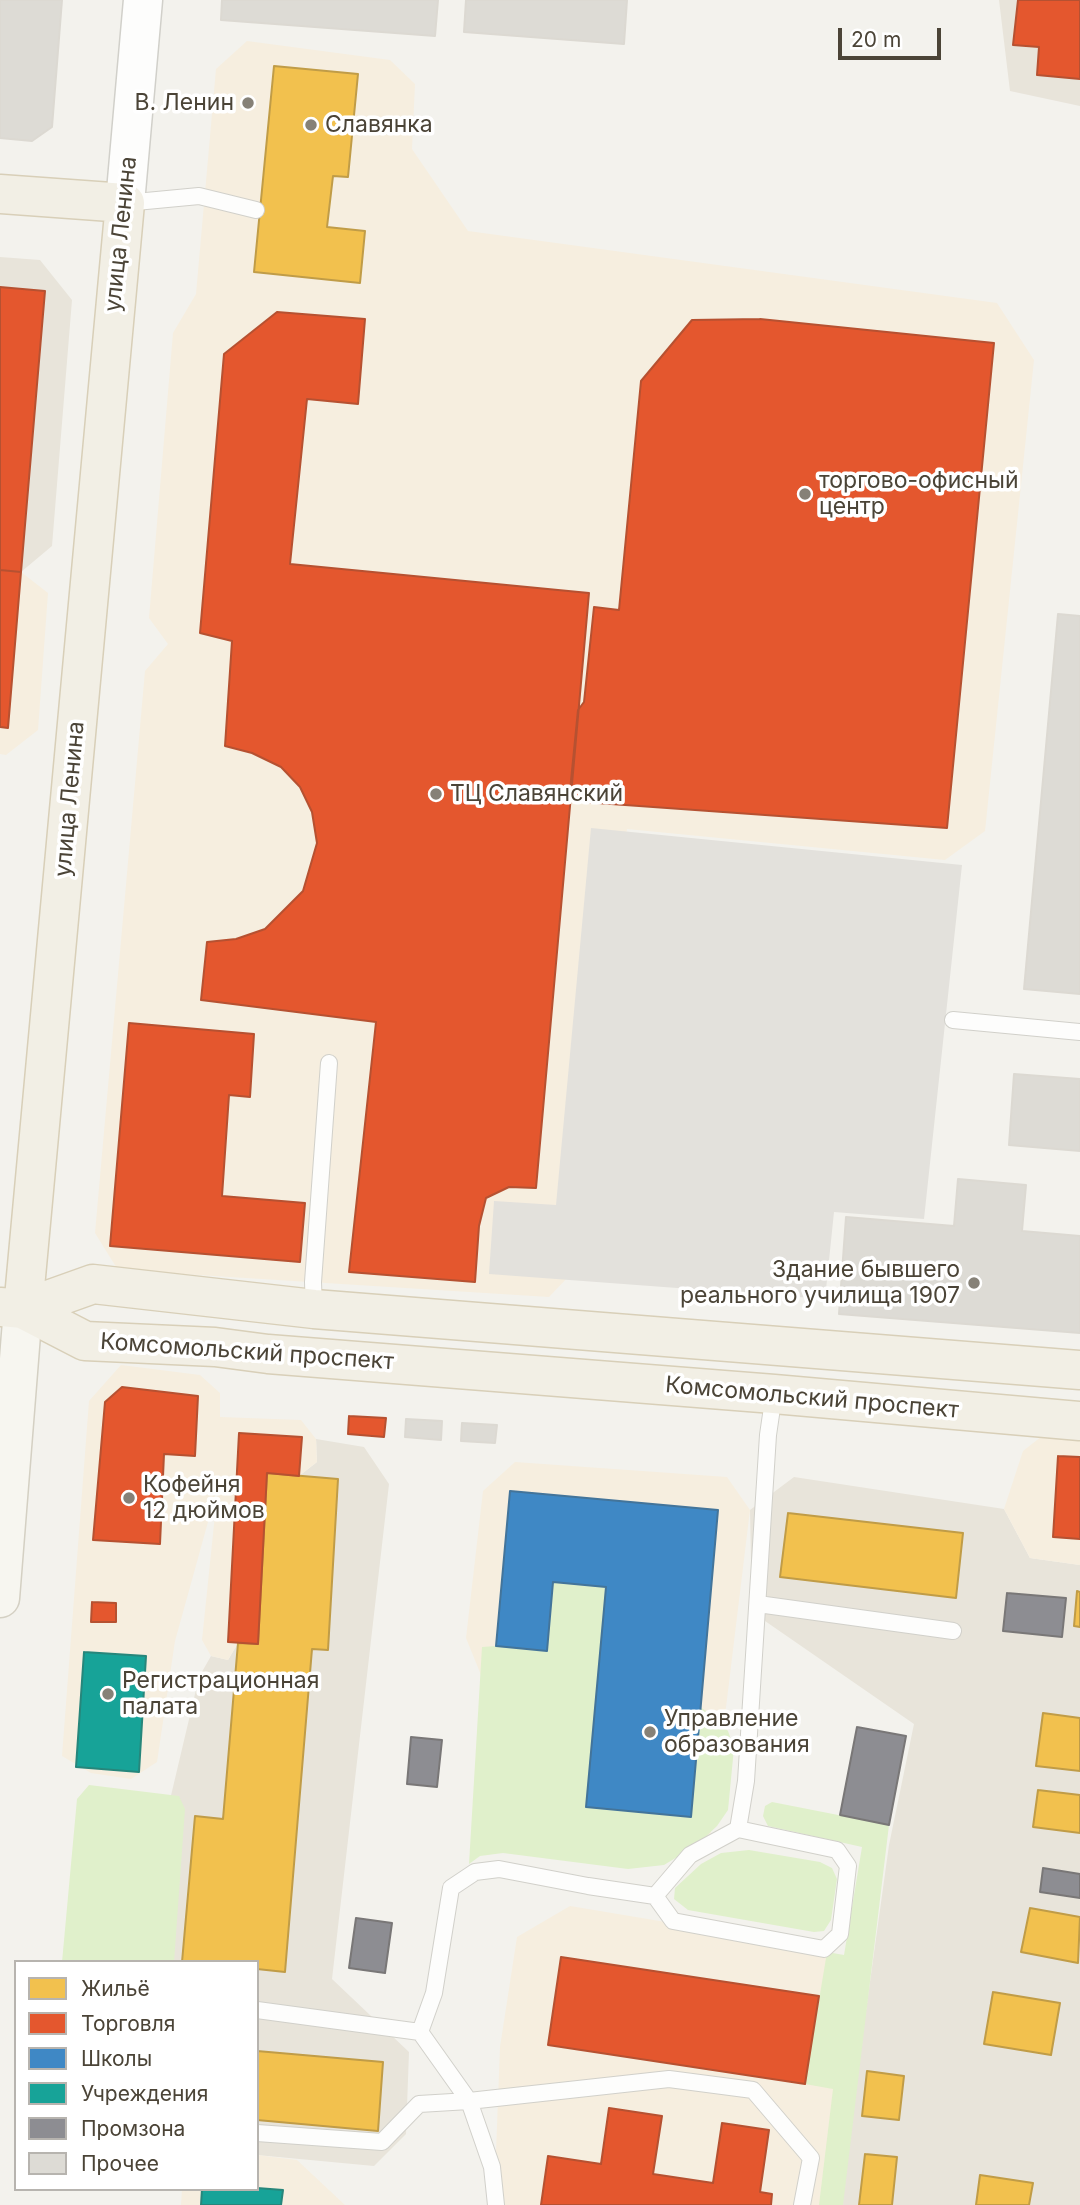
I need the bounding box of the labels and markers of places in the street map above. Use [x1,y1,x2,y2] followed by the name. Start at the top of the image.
[134,89,234,117] place label: В. Ленин
[240,95,256,111] marker: В. Ленин
[325,111,433,139] place label: Славянка
[303,117,319,133] marker: Славянка
[819,467,1019,521] place label: торгово-офисный центр
[797,486,813,502] marker: торгово-офисный центр
[450,780,623,808] place label: ТЦ Славянский
[428,786,444,802] marker: ТЦ Славянский
[680,1256,960,1310] place label: Здание бывшего реального училища 1907
[966,1275,982,1291] marker: Здание бывшего реального училища 1907
[143,1471,265,1525] place label: Кофейня 12 дюймов
[121,1490,137,1506] marker: Кофейня 12 дюймов
[122,1667,319,1721] place label: Регистрационная палата
[100,1686,116,1702] marker: Регистрационная палата
[664,1705,810,1759] place label: Управление образования
[642,1724,658,1740] marker: Управление образования

